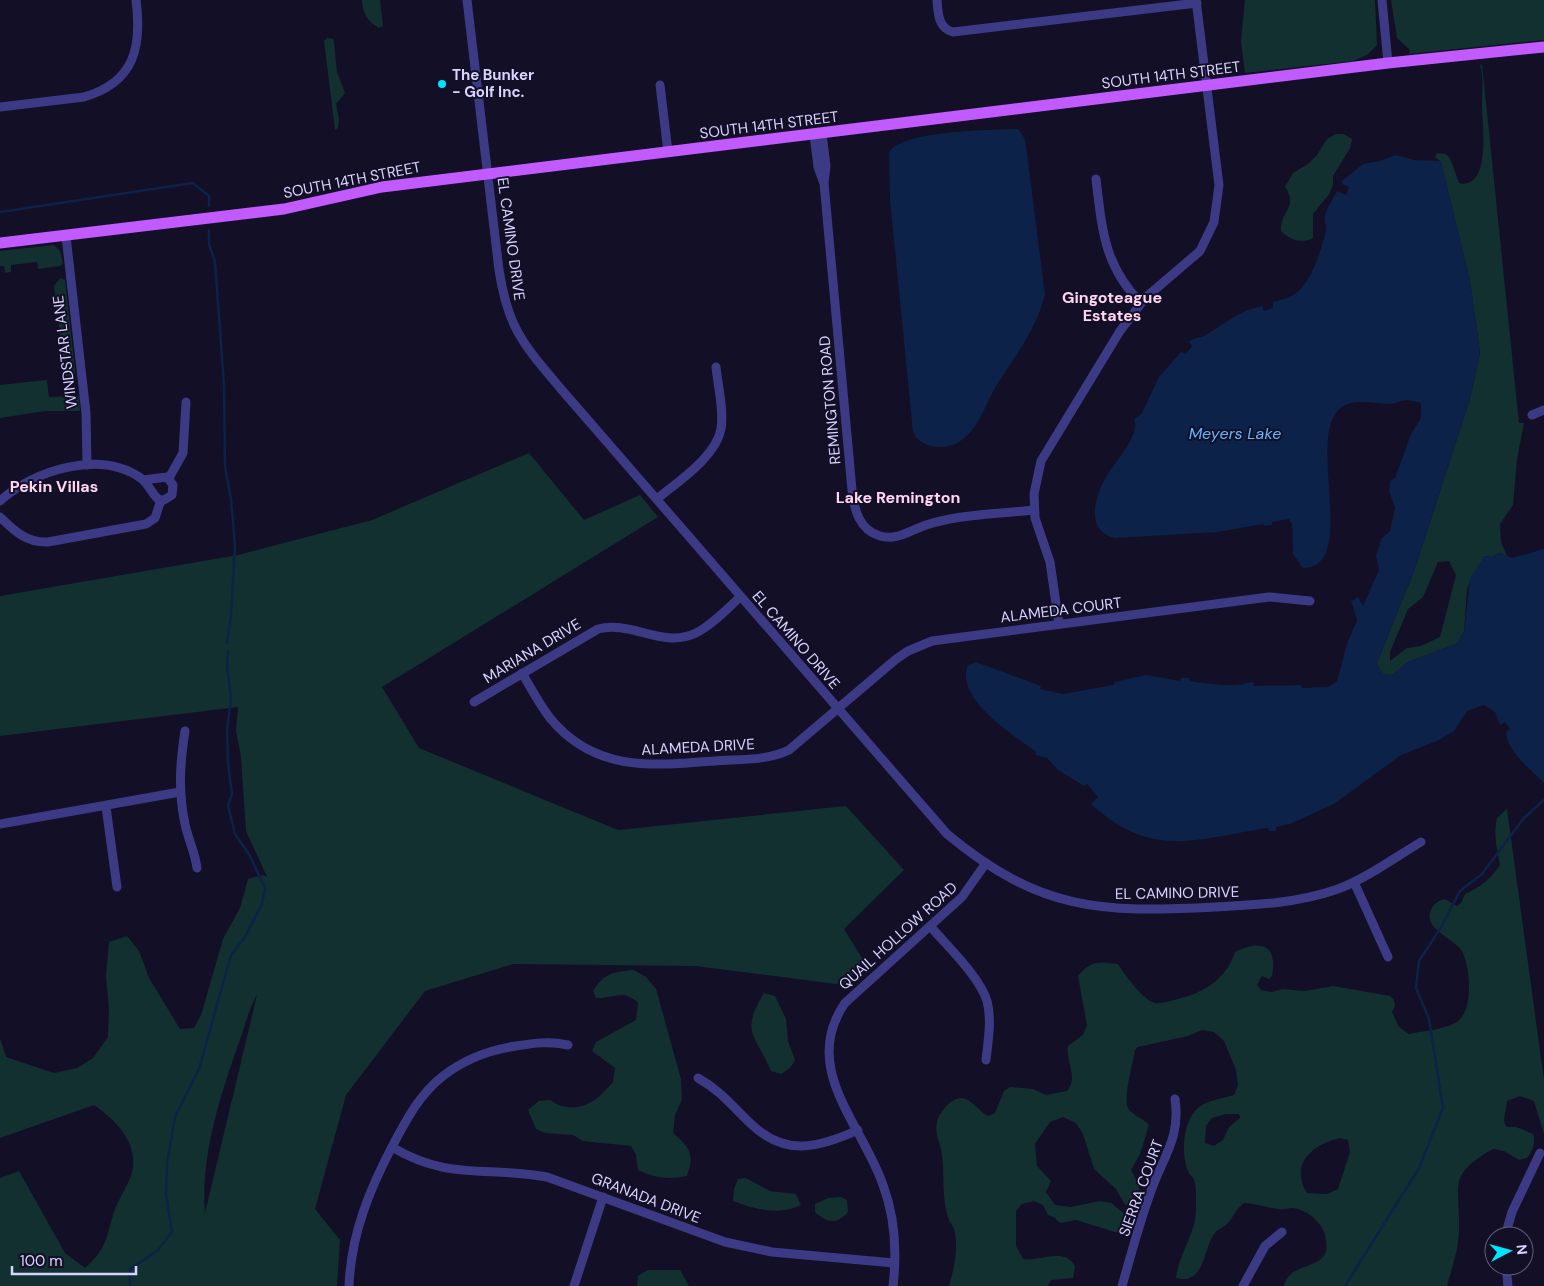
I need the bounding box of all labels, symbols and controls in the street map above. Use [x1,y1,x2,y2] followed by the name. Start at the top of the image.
[1100,57,1242,93] street label: SOUTH 14TH STREET
[452,65,534,102] place label: The Bunker - Golf Inc.
[436,78,448,90] marker: The Bunker - Golf Inc.
[698,107,840,143] street label: SOUTH 14TH STREET
[282,157,422,203] street label: SOUTH 14TH STREET
[492,176,530,302] street label: EL CAMINO DRIVE
[1062,287,1162,326] district label: Gingoteague Estates
[48,294,82,410] street label: WINDSTAR LANE
[814,335,846,465] street label: REMINGTON ROAD
[1189,423,1281,444] water label: Meyers Lake
[10,476,98,497] district label: Pekin Villas
[836,487,960,508] district label: Lake Remington
[748,587,844,693] street label: EL CAMINO DRIVE
[999,593,1123,627] street label: ALAMEDA COURT
[479,614,585,688] street label: MARIANA DRIVE
[641,734,755,760] street label: ALAMEDA DRIVE
[835,877,961,995] street label: QUAIL HOLLOW ROAD
[1115,882,1239,904] street label: EL CAMINO DRIVE
[1114,1137,1168,1239] street label: SIERRA COURT
[589,1168,703,1228] street label: GRANADA DRIVE
[1484,1226,1534,1276] north arrow
[12,1244,136,1276] scale bar
[1512,1244,1531,1256] text: N
[20,1251,63,1271] text: 100 m

